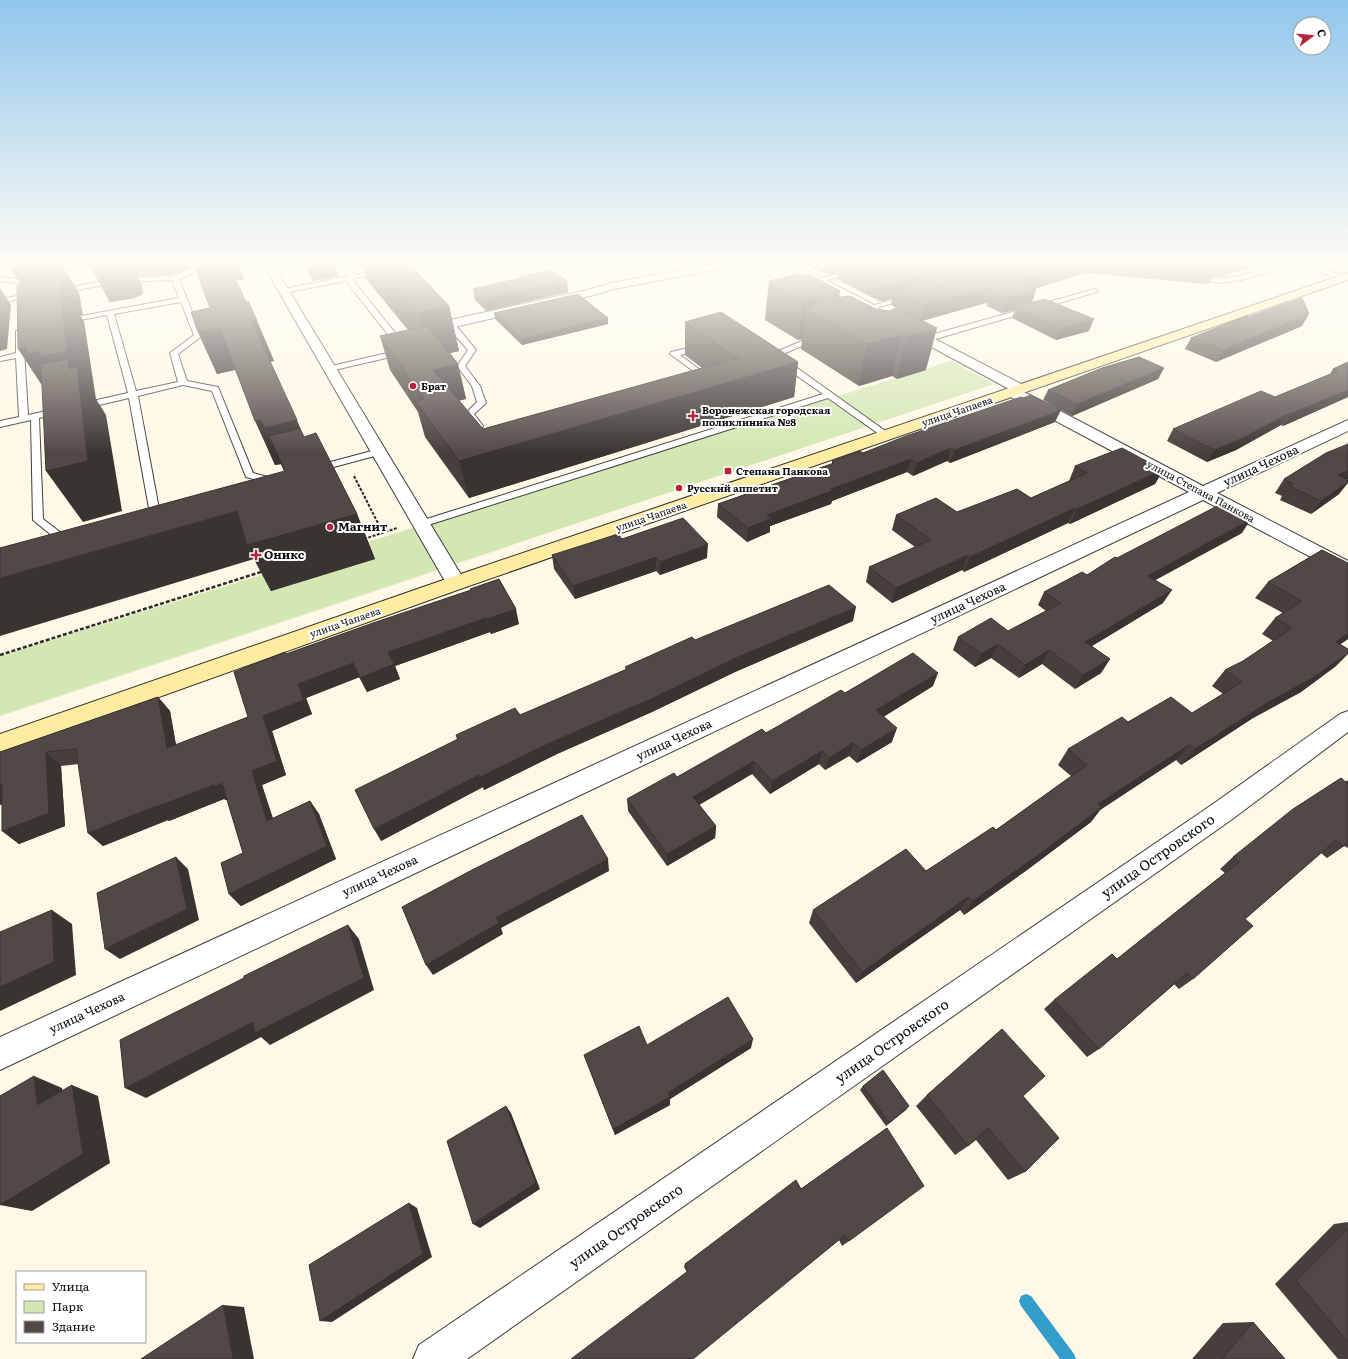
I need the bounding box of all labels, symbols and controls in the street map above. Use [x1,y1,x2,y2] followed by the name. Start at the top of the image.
[1292,16,1332,56] north arrow
[1314,27,1331,39] text: С
[421,378,446,393] place label: Брат
[408,381,418,391] marker: Брат
[919,391,995,430] street label: улица Чапаева
[702,402,831,429] place label: Воронежская городская поликлиника №8
[687,410,699,422] marker: Воронежская городская поликлиника №8
[1220,439,1302,490] street label: улица Чехова
[1145,456,1258,526] street label: улица Степана Панкова
[736,463,828,478] place label: Степана Панкова
[723,466,733,476] marker: Степана Панкова
[687,480,778,495] place label: Русский аппетит
[674,483,684,493] marker: Русский аппетит
[613,496,689,535] street label: улица Чапаева
[338,517,388,535] place label: Магнит
[325,522,335,532] marker: Магнит
[264,545,305,563] place label: Оникс
[251,550,261,560] marker: Оникс
[927,576,1009,627] street label: улица Чехова
[307,602,383,641] street label: улица Чапаева
[633,713,715,764] street label: улица Чехова
[1097,808,1218,902] street label: улица Островского
[339,849,421,900] street label: улица Чехова
[46,986,128,1037] street label: улица Чехова
[831,993,952,1087] street label: улица Островского
[565,1178,686,1272] street label: улица Островского
[16,1271,146,1343] legend
[52,1277,90,1295] text: Улица
[52,1297,83,1315] text: Парк
[52,1317,95,1335] text: Здание

